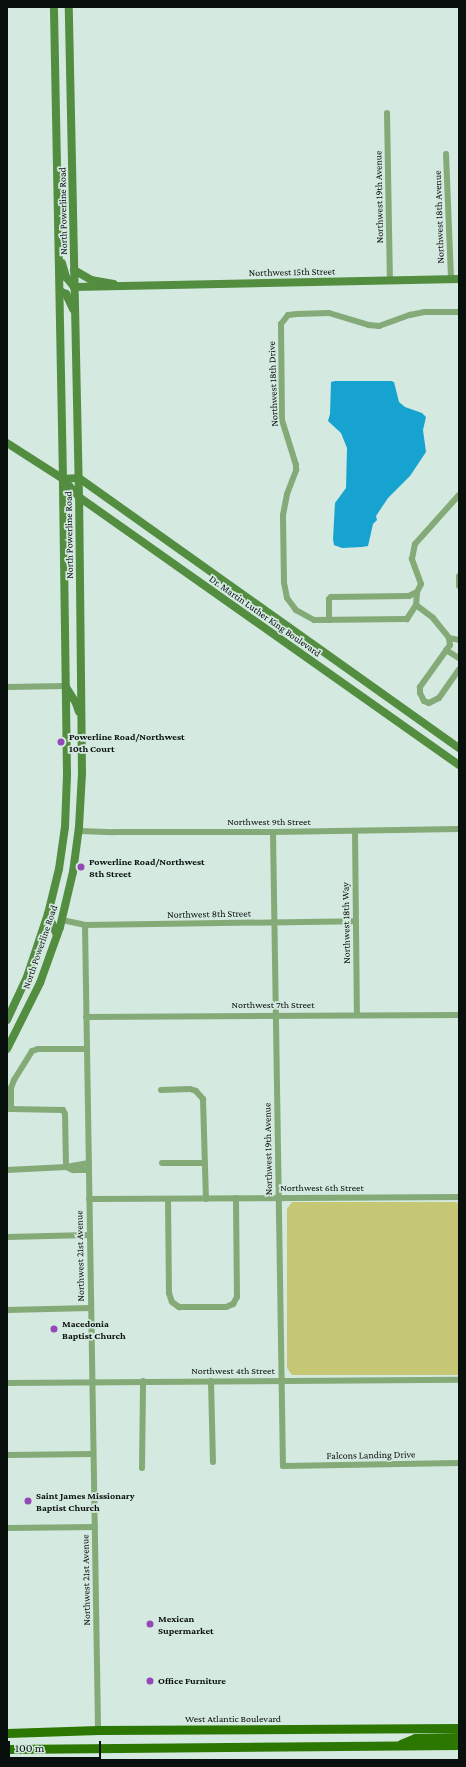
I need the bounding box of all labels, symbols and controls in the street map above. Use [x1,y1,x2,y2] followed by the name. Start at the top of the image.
[372,150,386,244] street label: Northwest 19th Avenue
[56,167,70,255] street label: North Powerline Road
[431,170,447,264] street label: Northwest 18th Avenue
[249,265,335,279] street label: Northwest 15th Street
[266,341,280,427] street label: Northwest 18th Drive
[62,491,76,579] street label: North Powerline Road
[207,573,323,659] street label: Dr. Martin Luther King Boulevard
[69,730,185,754] place label: Powerline Road/Northwest 10th Court
[56,737,66,747] marker: Powerline Road/Northwest 10th Court
[227,816,311,828] street label: Northwest 9th Street
[89,855,205,878] place label: Powerline Road/Northwest 8th Street
[76,862,86,872] marker: Powerline Road/Northwest 8th Street
[339,882,353,964] street label: Northwest 18th Way
[20,904,60,990] street label: North Powerline Road
[167,907,251,921] street label: Northwest 8th Street
[231,999,315,1011] street label: Northwest 7th Street
[261,1102,275,1196] street label: Northwest 19th Avenue
[280,1182,364,1194] street label: Northwest 6th Street
[73,1210,87,1302] street label: Northwest 21st Avenue
[62,1317,126,1340] place label: Macedonia Baptist Church
[49,1324,59,1334] marker: Macedonia Baptist Church
[191,1365,275,1377] street label: Northwest 4th Street
[326,1448,416,1462] street label: Falcons Landing Drive
[36,1489,135,1512] place label: Saint James Missionary Baptist Church
[23,1496,33,1506] marker: Saint James Missionary Baptist Church
[79,1534,93,1626] street label: Northwest 21st Avenue
[158,1612,214,1636] place label: Mexican Supermarket
[145,1619,155,1629] marker: Mexican Supermarket
[158,1675,226,1687] place label: Office Furniture
[145,1676,155,1686] marker: Office Furniture
[185,1713,281,1725] street label: West Atlantic Boulevard
[10,1733,103,1759] scale bar
[15,1741,44,1755] text: 100 m

